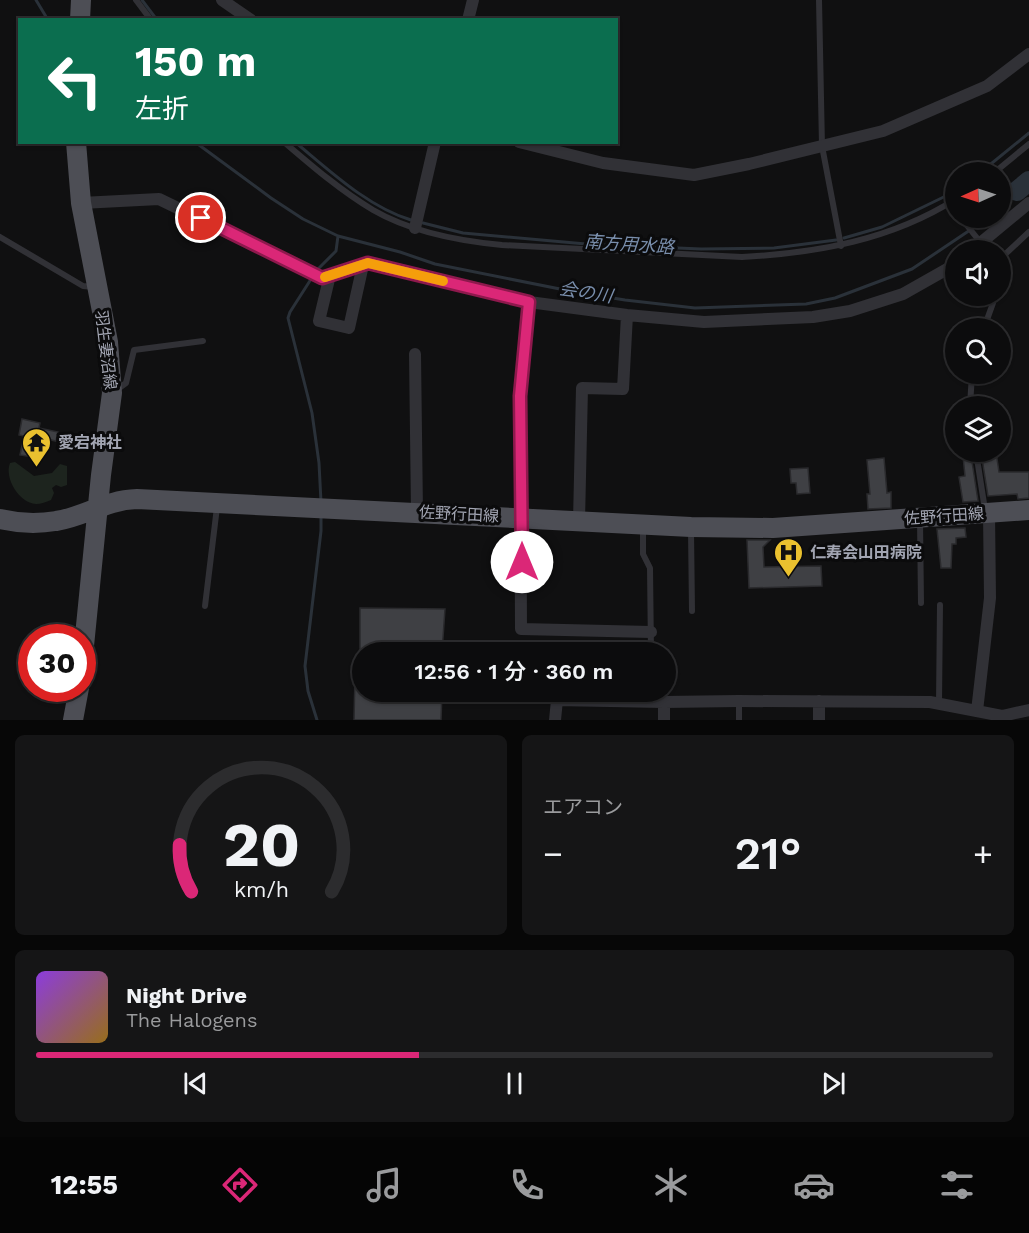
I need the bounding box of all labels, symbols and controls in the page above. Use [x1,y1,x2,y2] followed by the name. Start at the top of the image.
[135,37,256,86] text: 150 m
[36,42,114,120] icon: left
[135,93,189,125] text: 左折
[945,162,1011,228] north arrow
[945,162,1011,462] map controls
[175,192,226,243] pin
[184,201,217,234] icon: arrive
[583,230,677,258] water label: 南方用水路
[945,240,1011,306] button: sound
[558,277,616,307] water label: 会の川
[92,309,120,391] street label: 羽生妻沼線
[945,318,1011,384] button: search
[945,396,1011,462] button: layers
[21,426,53,468] temple icon: 愛宕神社
[58,433,122,452] place label: 愛宕神社
[419,502,499,526] street label: 佐野行田線
[903,504,985,528] street label: 佐野行田線
[490,530,554,594] position arrow
[773,536,805,578] hospital icon: 仁寿会山田病院
[810,543,922,562] place label: 仁寿会山田病院
[18,624,96,702] speed limit sign: 30
[415,659,613,684] text: 12:56 · 1 分 · 360 m
[543,795,623,819] text: エアコン
[222,808,300,881] text: 20
[734,827,802,880] text: 21°
[543,834,563,873] text: −
[973,834,993,873] text: +
[233,877,289,902] text: km/h
[126,983,247,1008] text: Night Drive
[126,1008,258,1032] text: The Halogens
[179,1067,212,1100] icon: previous
[498,1067,531,1100] icon: pause
[817,1067,850,1100] icon: next
[219,1164,261,1206] icon: directions
[363,1164,405,1206] icon: music
[506,1164,548,1206] icon: phone
[650,1164,692,1206] icon: climate
[793,1164,835,1206] icon: car
[936,1164,978,1206] icon: filters
[51,1169,118,1201] text: 12:55

